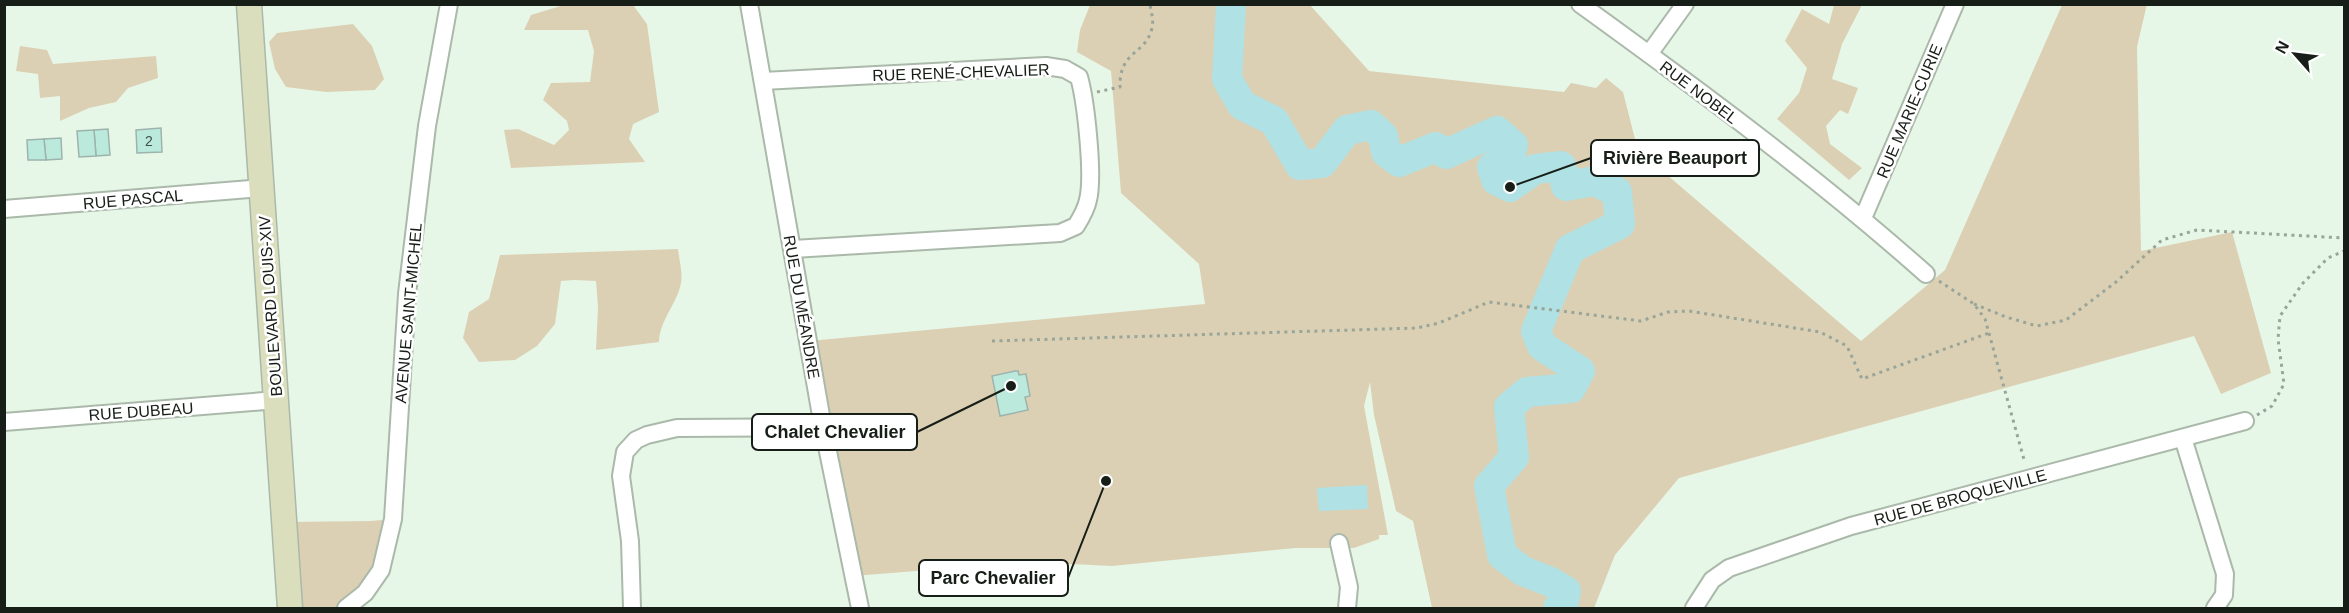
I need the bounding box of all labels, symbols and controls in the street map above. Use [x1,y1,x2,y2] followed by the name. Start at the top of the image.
[2265,24,2325,84] north arrow
[2272,38,2292,56] text: N
[1874,42,1945,181] street label: RUE MARIE-CURIE
[1657,58,1741,127] street label: RUE NOBEL
[872,60,1050,84] street label: RUE RENÉ-CHEVALIER
[145,133,153,149] house number: 2
[1591,140,1759,176] callout: Rivière Beauport
[1603,148,1747,168] text: Rivière Beauport
[82,187,184,212] street label: RUE PASCAL
[256,215,285,397] street label: BOULEVARD LOUIS-XIV
[392,222,425,404] street label: AVENUE SAINT-MICHEL
[780,234,824,380] street label: RUE DU MÉANDRE
[88,399,194,424] street label: RUE DUBEAU
[752,414,917,450] callout: Chalet Chevalier
[764,422,906,442] text: Chalet Chevalier
[1872,466,2048,529] street label: RUE DE BROQUEVILLE
[919,560,1068,596] callout: Parc Chevalier
[930,568,1056,588] text: Parc Chevalier

